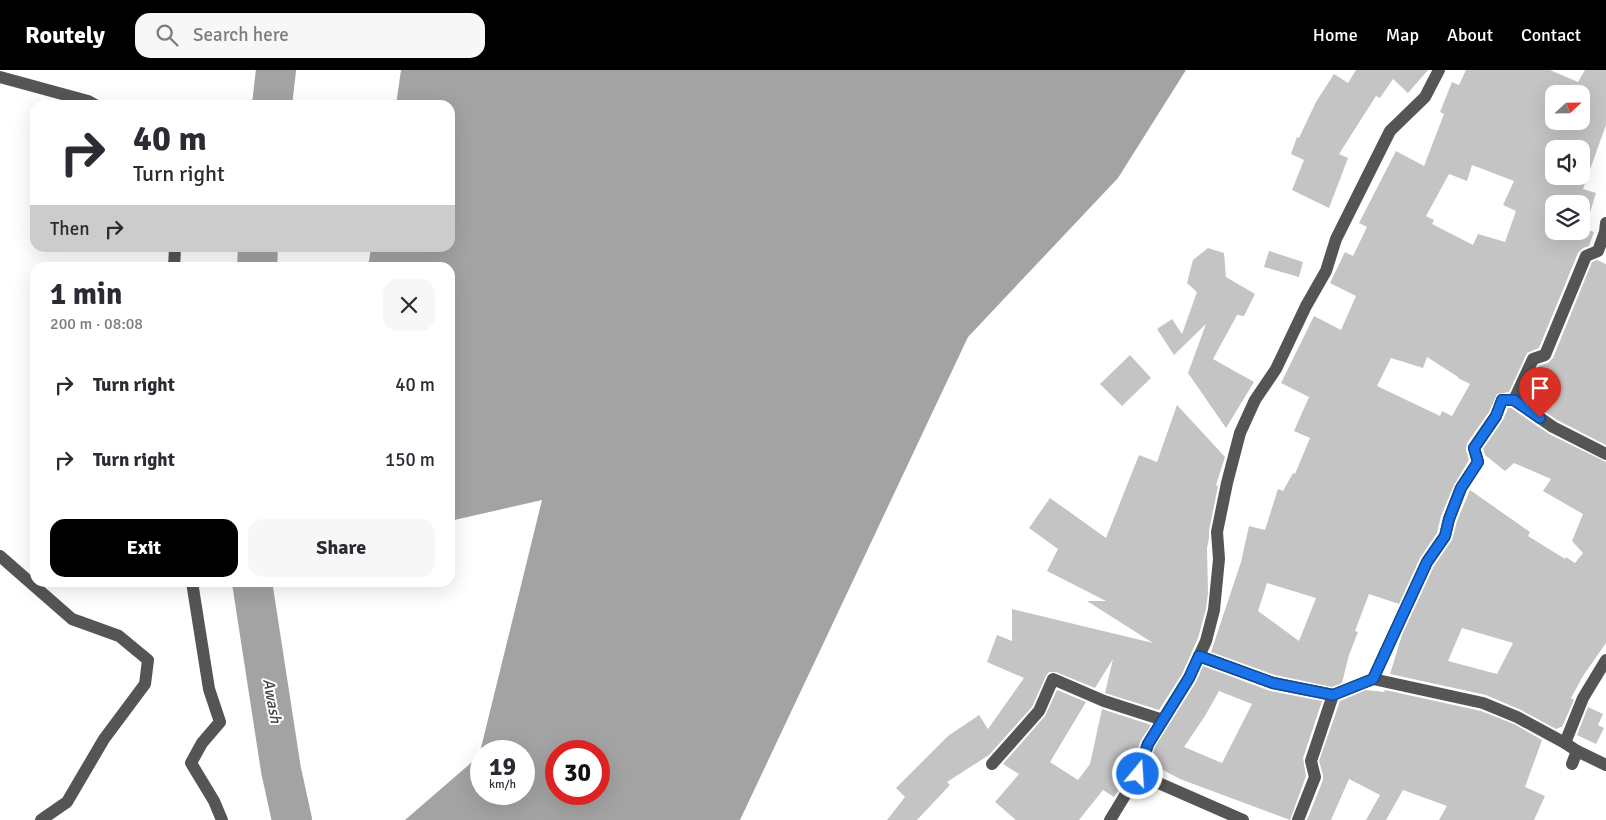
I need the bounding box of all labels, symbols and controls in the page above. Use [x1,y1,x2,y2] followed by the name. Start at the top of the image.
[135,13,485,58] search box
[25,20,105,50] text: Routely
[153,21,181,49] icon: search
[193,23,289,47] text: Search here
[1313,24,1358,46] text: Home
[1386,24,1419,46] text: Map
[1447,24,1493,46] text: About
[1521,24,1581,46] text: Contact
[1545,85,1590,130] north arrow
[1545,85,1590,240] map controls
[133,117,207,160] text: 40 m
[50,120,115,185] icon: right
[1545,140,1590,185] button: sound
[133,160,225,187] text: Turn right
[1545,195,1590,240] button: layers
[100,215,128,243] icon: right
[50,217,90,241] text: Then
[50,276,122,313] text: 1 min
[383,279,435,331] button: close
[50,314,143,334] text: 200 m · 08:08
[1519,367,1561,418] pin
[50,371,78,399] icon: right
[93,373,175,397] text: Turn right
[395,373,435,397] text: 40 m
[1526,374,1554,402] icon: arrive
[50,446,78,474] icon: right
[93,448,175,472] text: Turn right
[385,448,435,472] text: 150 m
[50,519,238,577] button: Exit
[248,519,435,577] button: Share
[258,677,286,726] water label: Awash
[545,740,610,805] speed limit sign: 30
[1111,747,1163,799] position arrow
[489,751,516,782] text: 19
[489,777,516,792] text: km/h

